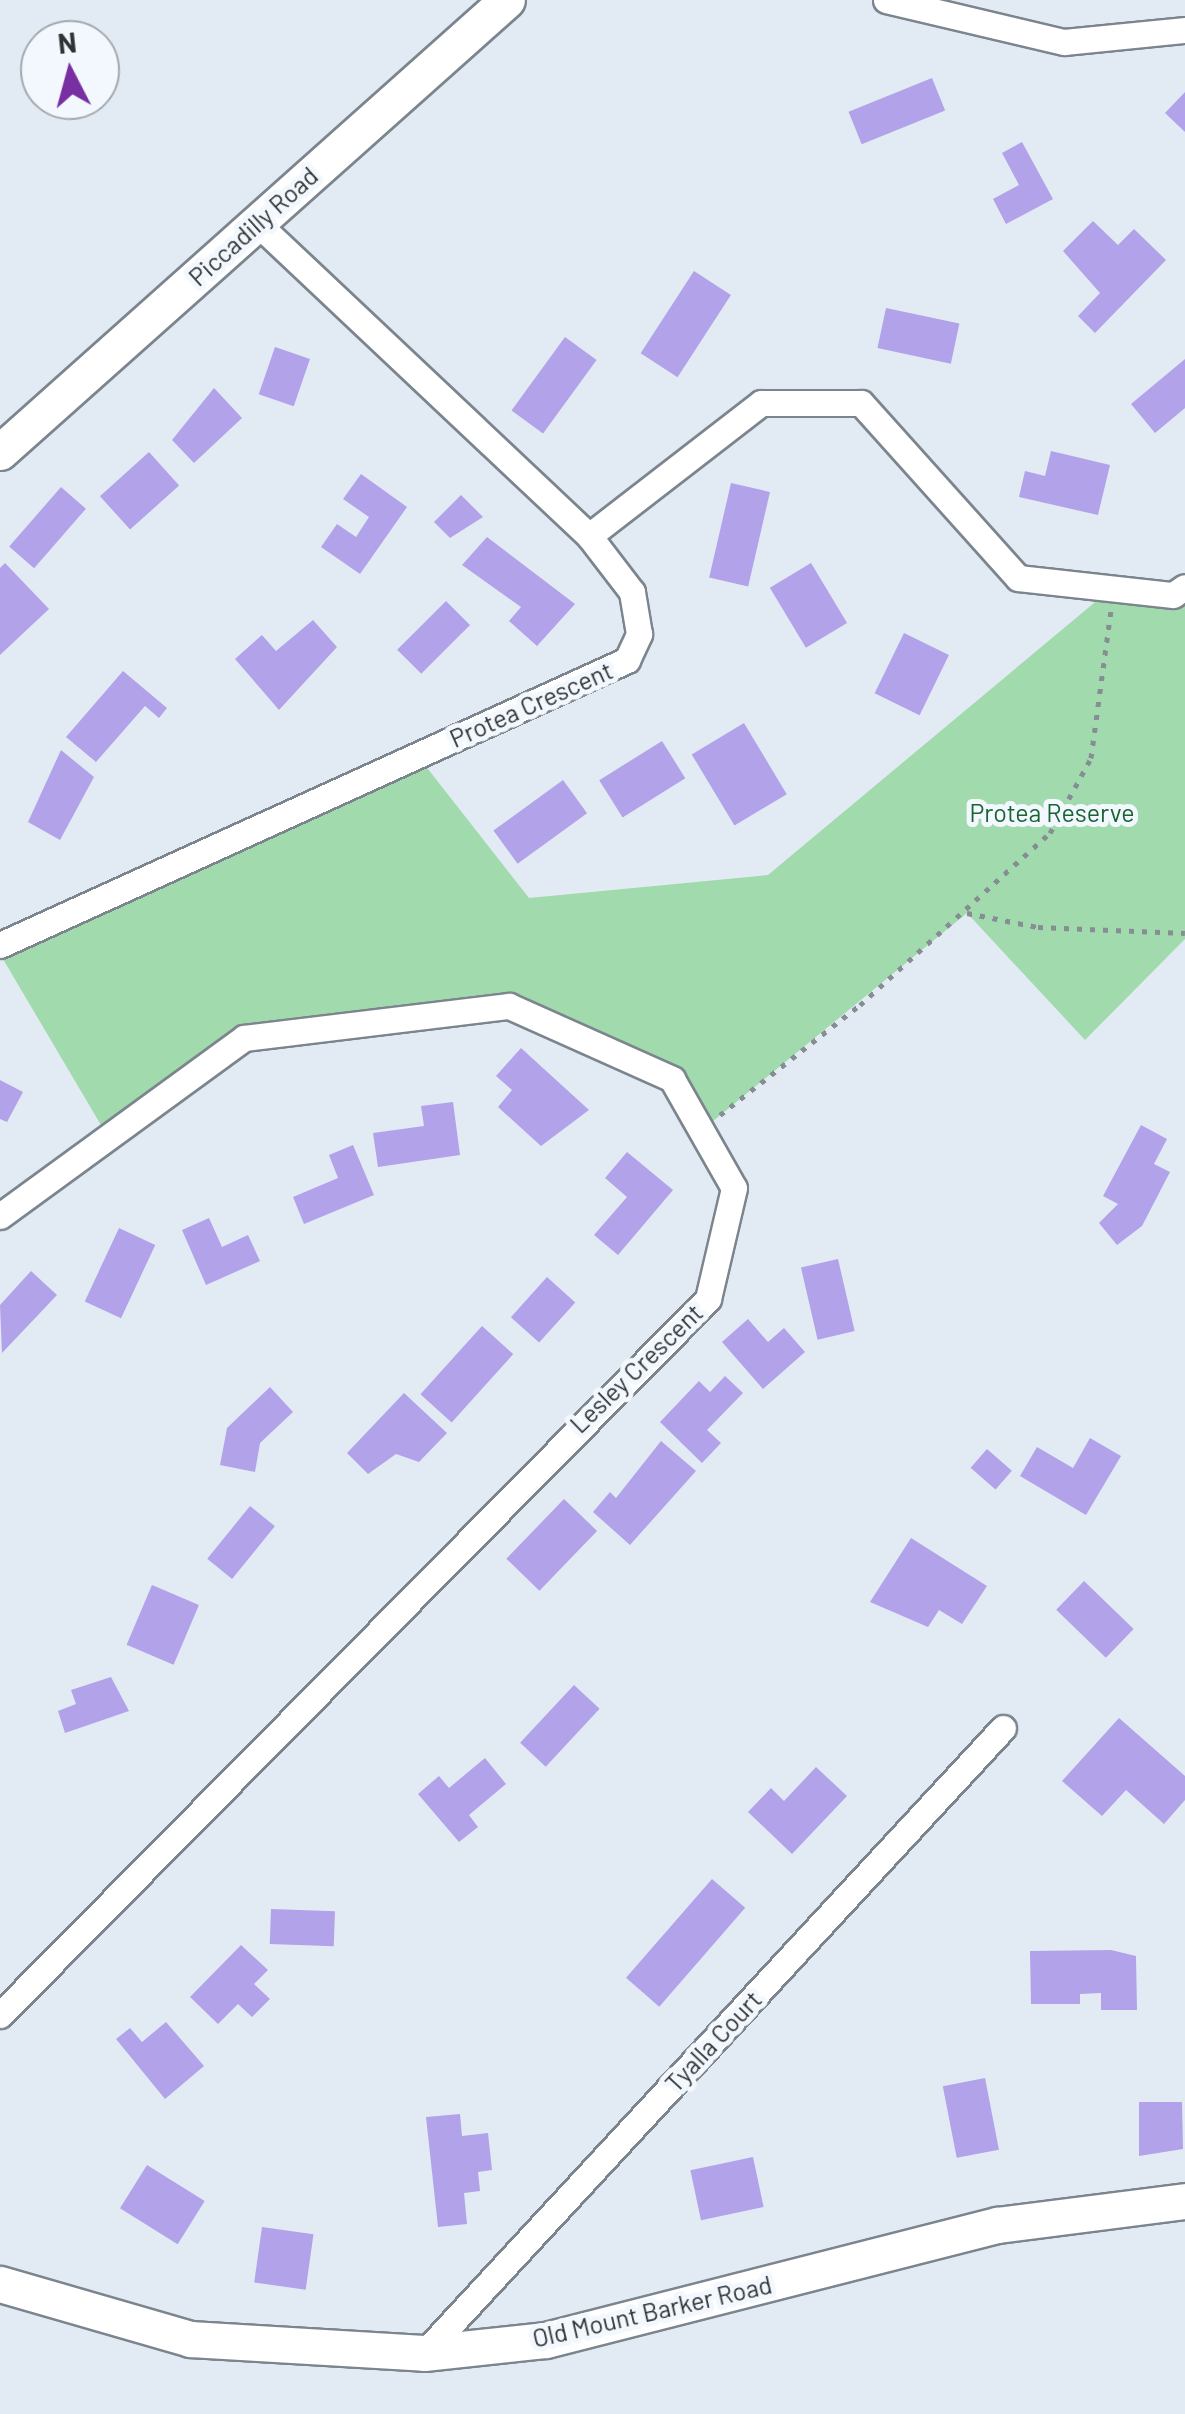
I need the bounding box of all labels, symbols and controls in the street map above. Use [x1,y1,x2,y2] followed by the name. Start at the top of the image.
[20,20,120,120] north arrow
[56,24,78,60] text: N
[182,160,324,292] street label: Piccadilly Road
[445,655,617,753] street label: Protea Crescent
[969,797,1135,827] park label: Protea Reserve
[563,1297,709,1439] street label: Lesley Crescent
[659,1984,767,2098] street label: Tyalla Court
[529,2269,775,2353] street label: Old Mount Barker Road

